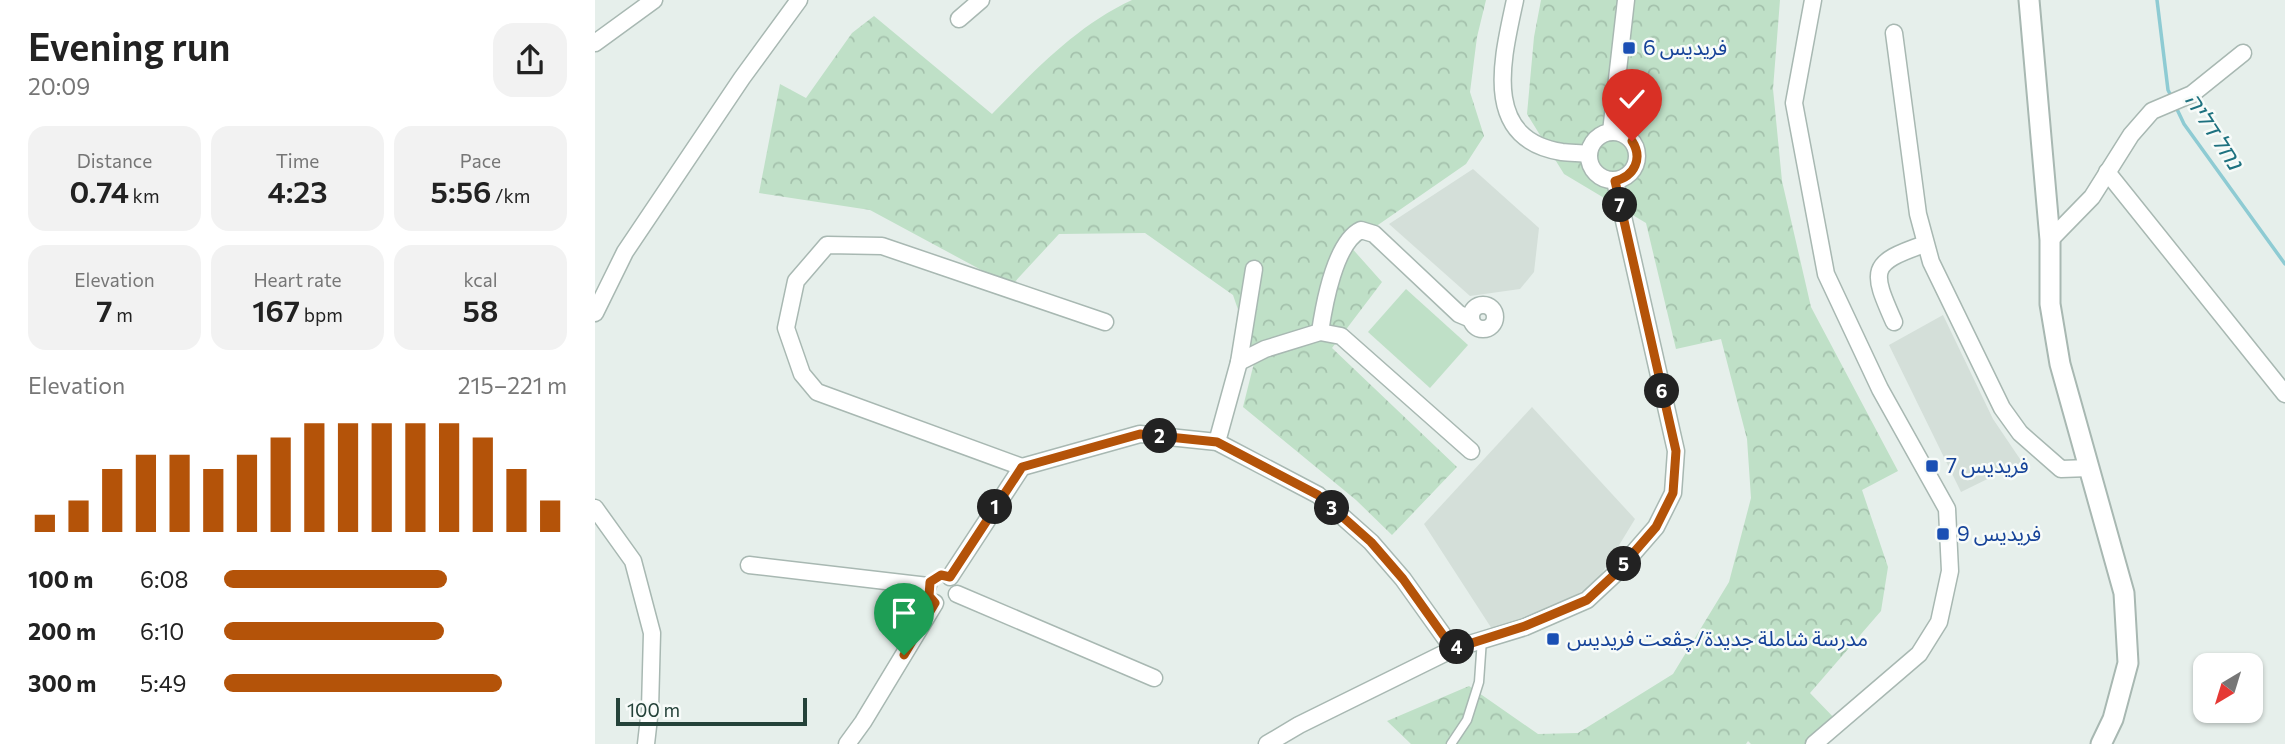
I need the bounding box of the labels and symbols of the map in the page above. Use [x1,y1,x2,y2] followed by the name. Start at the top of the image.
[1643,34,1727,60] place label: فريديس 6
[1621,40,1637,56] marker: فريديس 6
[1602,69,1662,141] pin
[2180,87,2251,176] water label: נחל דליה
[1602,188,1637,222] pin: 7
[1645,374,1679,408] pin: 6
[1143,418,1177,453] pin: 2
[1946,452,2029,478] place label: فريديس 7
[1924,458,1940,474] marker: فريديس 7
[977,490,1013,524] pin: 1
[1315,490,1349,526] pin: 3
[1957,520,2041,546] place label: فريديس 9
[1935,526,1951,542] marker: فريديس 9
[1607,546,1641,582] pin: 5
[874,583,934,655] pin
[1567,625,1868,652] place label: مدرسة شاملة جديدة/چڤعت فريديس
[1439,630,1475,664] pin: 4
[1545,631,1561,647] marker: مدرسة شاملة جديدة/چڤعت فريديس
[2193,653,2263,723] north arrow
[616,695,807,727] scale bar

